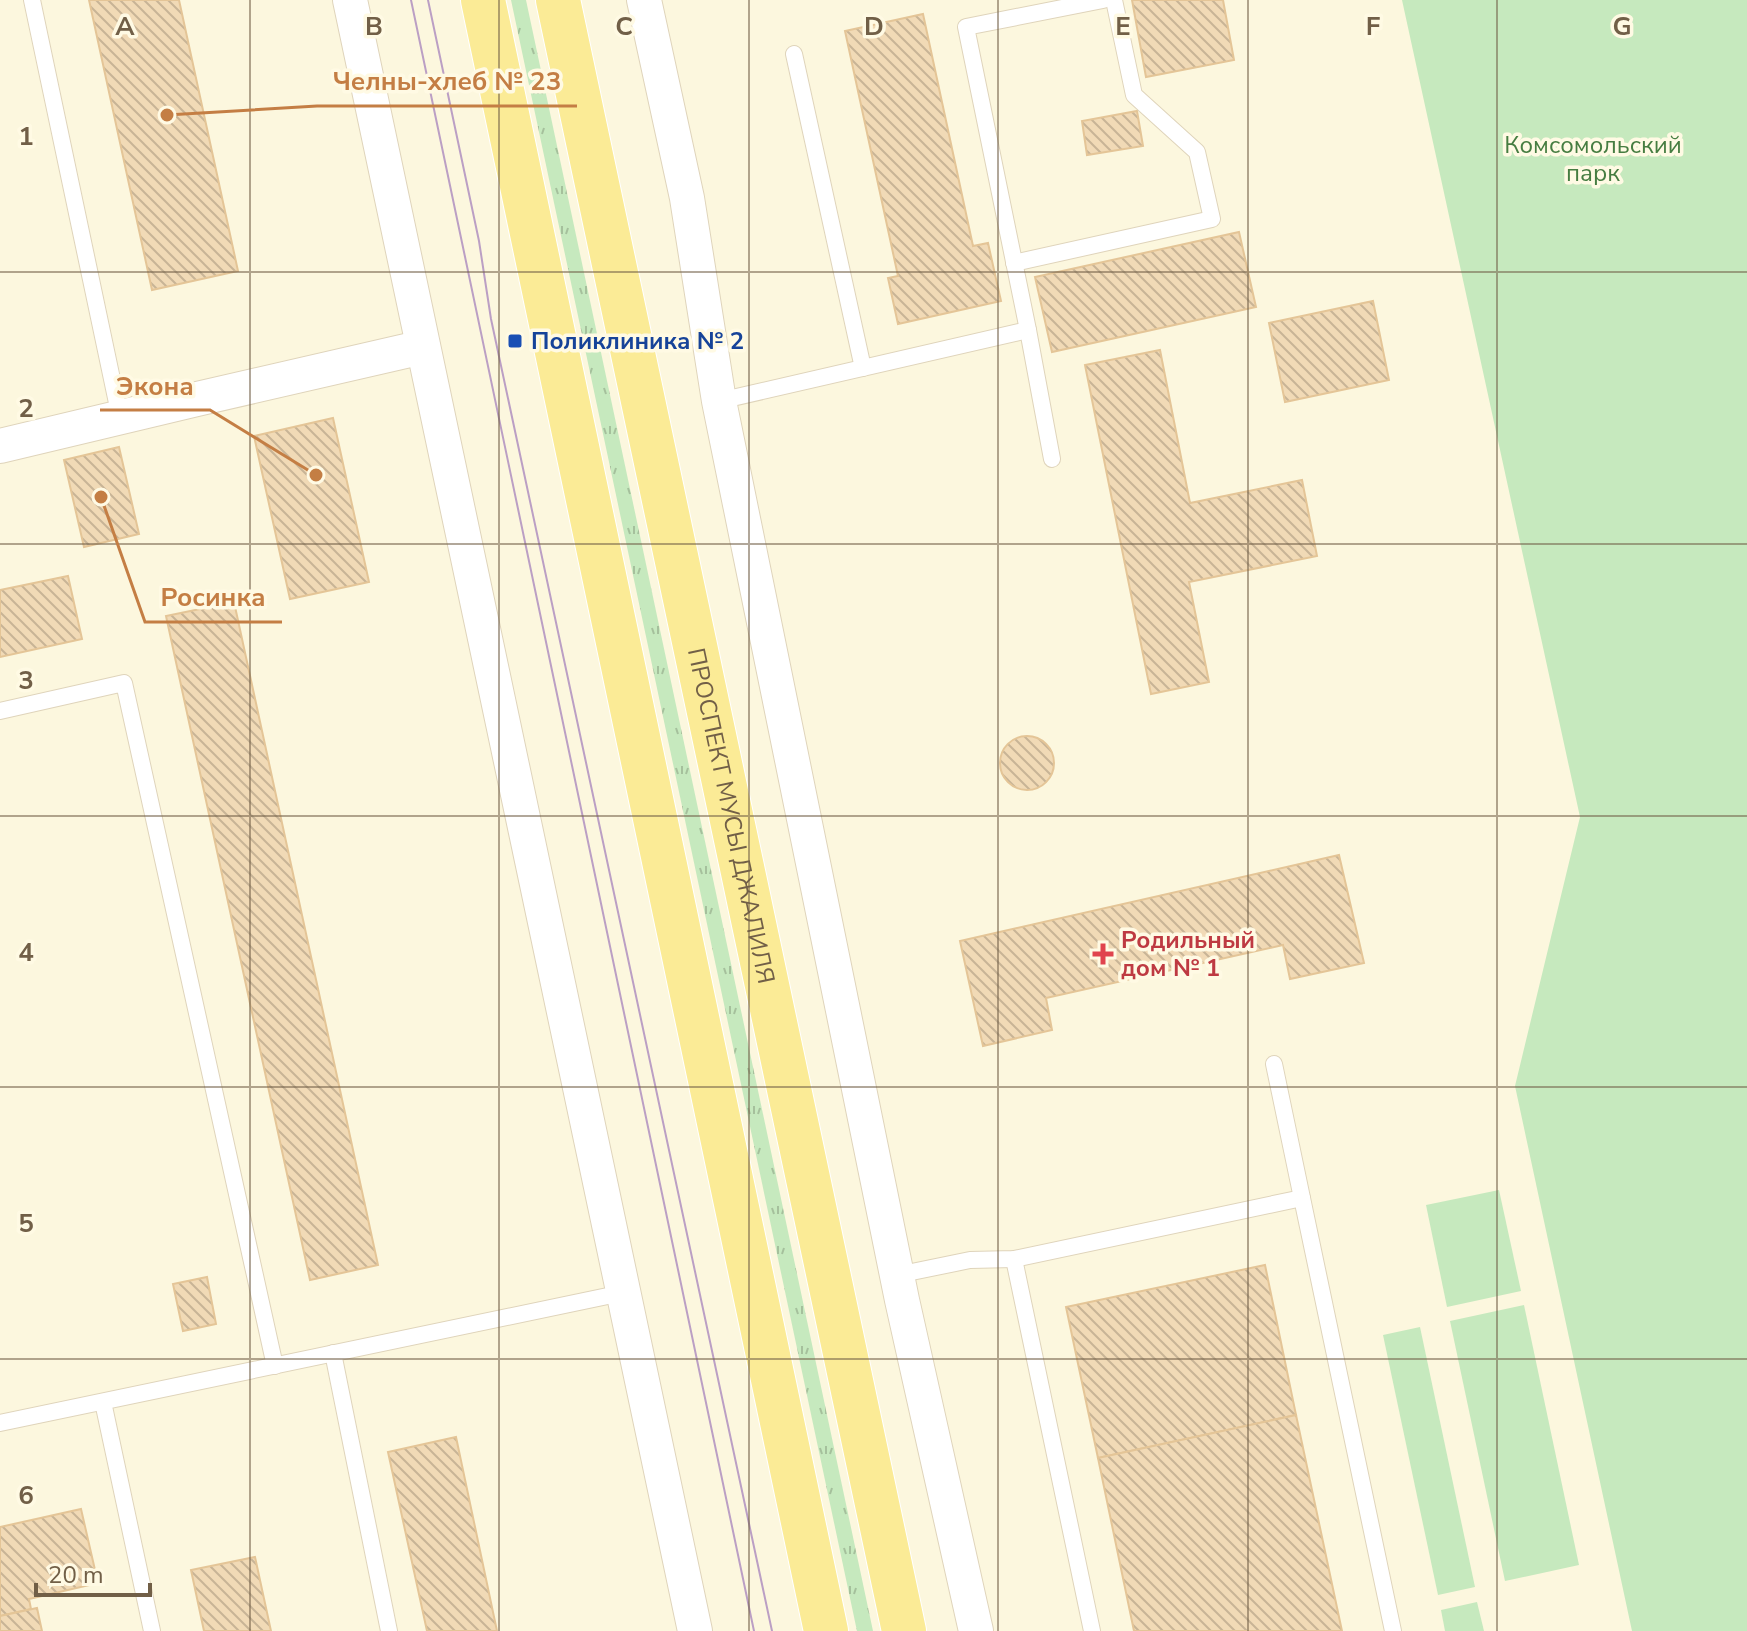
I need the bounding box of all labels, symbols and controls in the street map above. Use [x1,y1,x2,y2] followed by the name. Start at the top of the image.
[115,9,135,44] text: A
[365,9,383,44] text: B
[615,9,633,44] text: C
[864,9,884,44] text: D
[1115,9,1131,44] text: E
[1366,9,1380,44] text: F
[1612,9,1632,44] text: G
[317,56,577,106] callout: Челны-хлеб № 23
[333,64,561,99] text: Челны-хлеб № 23
[18,119,34,154] text: 1
[1504,129,1682,189] park label: Комсомольский парк
[531,325,744,357] place label: Поликлиника № 2
[506,332,524,350] marker: Поликлиника № 2
[100,360,210,410] callout: Экона
[116,369,194,404] text: Экона
[18,391,34,426] text: 2
[145,572,282,622] callout: Росинка
[160,580,266,615] text: Росинка
[680,645,782,987] street label: ПРОСПЕКТ МУСЫ ДЖАЛИЛЯ
[18,663,34,698] text: 3
[1121,924,1255,984] place label: Родильный дом № 1
[18,935,34,970] text: 4
[1092,943,1114,965] marker: Родильный дом № 1
[18,1206,34,1241] text: 5
[18,1478,34,1513] text: 6
[36,1547,150,1597] scale bar
[48,1559,104,1591] text: 20 m

